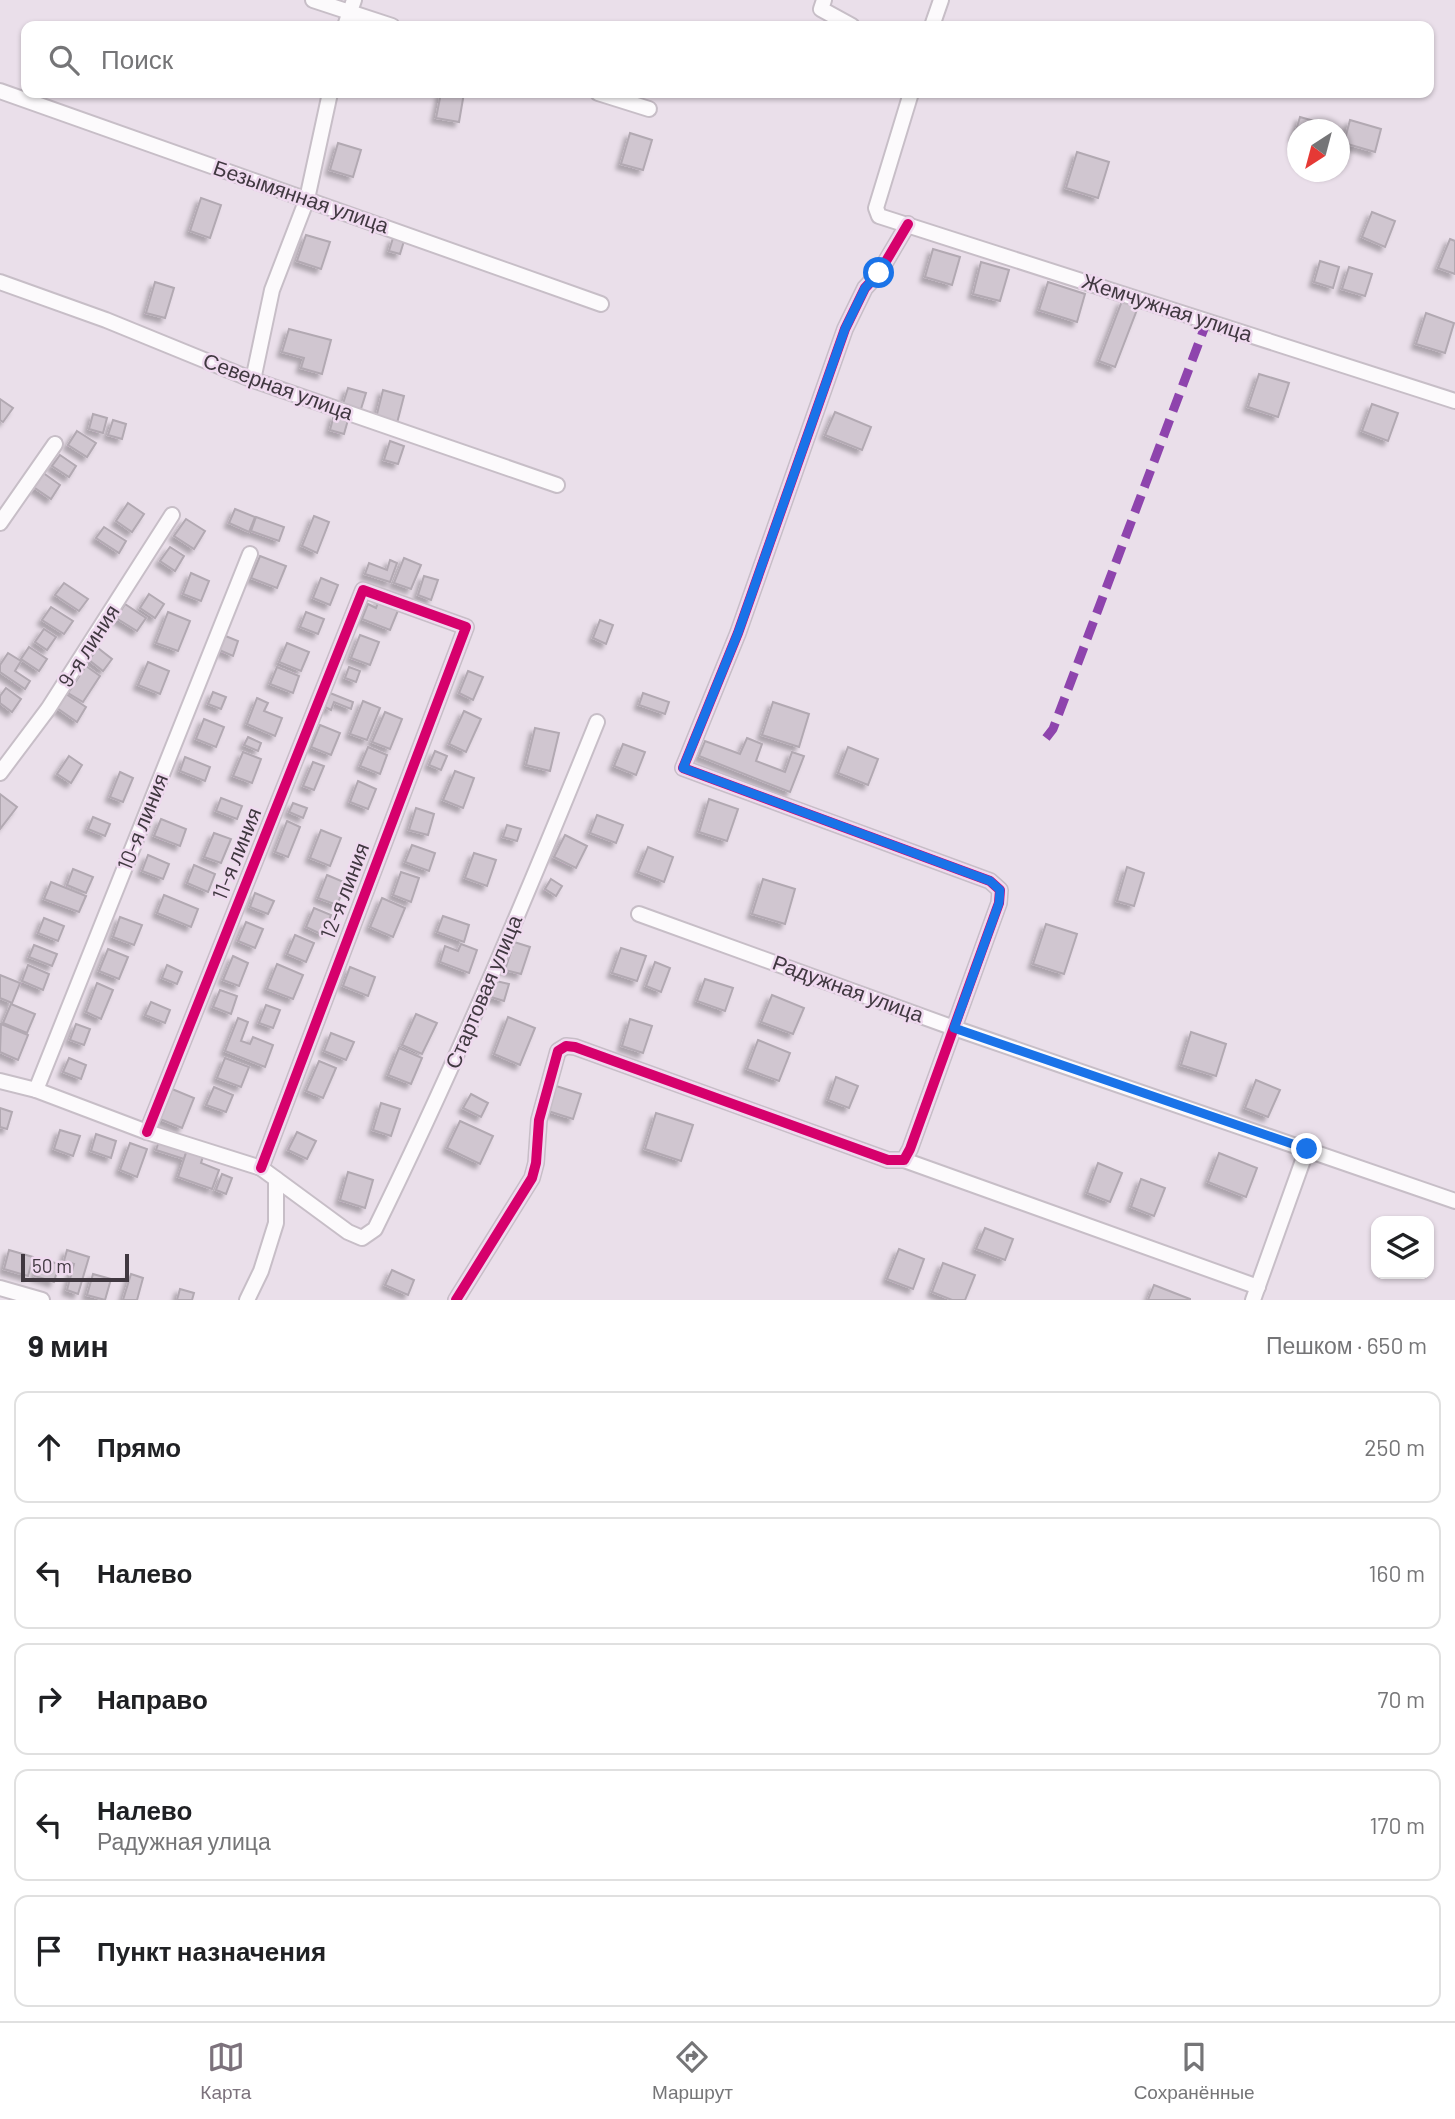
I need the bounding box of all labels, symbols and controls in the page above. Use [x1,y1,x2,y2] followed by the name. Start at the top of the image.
[21,21,1434,98] search box
[45,41,83,79] icon: search
[101,43,173,74] text: Поиск
[1287,119,1350,182] north arrow
[211,154,393,237] street label: Безымянная улица
[863,257,894,288] route start
[1079,267,1256,346] street label: Жемчужная улица
[200,347,357,424] street label: Северная улица
[52,599,124,691] street label: 9-я линия
[111,770,172,873] street label: 10-я линия
[206,804,265,903] street label: 11-я линия
[314,839,373,942] street label: 12-я линия
[439,911,526,1072] street label: Стартовая улица
[770,949,928,1027] street label: Радужная улица
[1291,1133,1322,1164] route end
[1371,1216,1434,1279] map controls
[1371,1216,1434,1279] button: layers
[21,1251,130,1283] scale bar
[32,1254,72,1277] text: 50 m
[28,1327,109,1363] text: 9 мин
[1266,1331,1427,1359] text: Пешком · 650 m
[30,1428,68,1466] icon: ahead
[97,1431,181,1462] text: Прямо
[1364,1433,1425,1461] text: 250 m
[30,1554,68,1592] icon: left
[97,1557,192,1588] text: Налево
[1368,1559,1425,1587] text: 160 m
[30,1680,68,1718] icon: right
[97,1683,208,1714] text: Направо
[1378,1685,1425,1713] text: 70 m
[97,1794,192,1825] text: Налево
[30,1806,68,1844] icon: left
[1369,1811,1425,1839] text: 170 m
[97,1827,271,1855] text: Радужная улица
[30,1932,68,1970] icon: arrive
[97,1935,326,1966] text: Пункт назначения
[200,2038,251,2104] tab: Карта
[652,2038,733,2104] tab: Маршрут
[1134,2038,1255,2104] tab: Сохранённые

